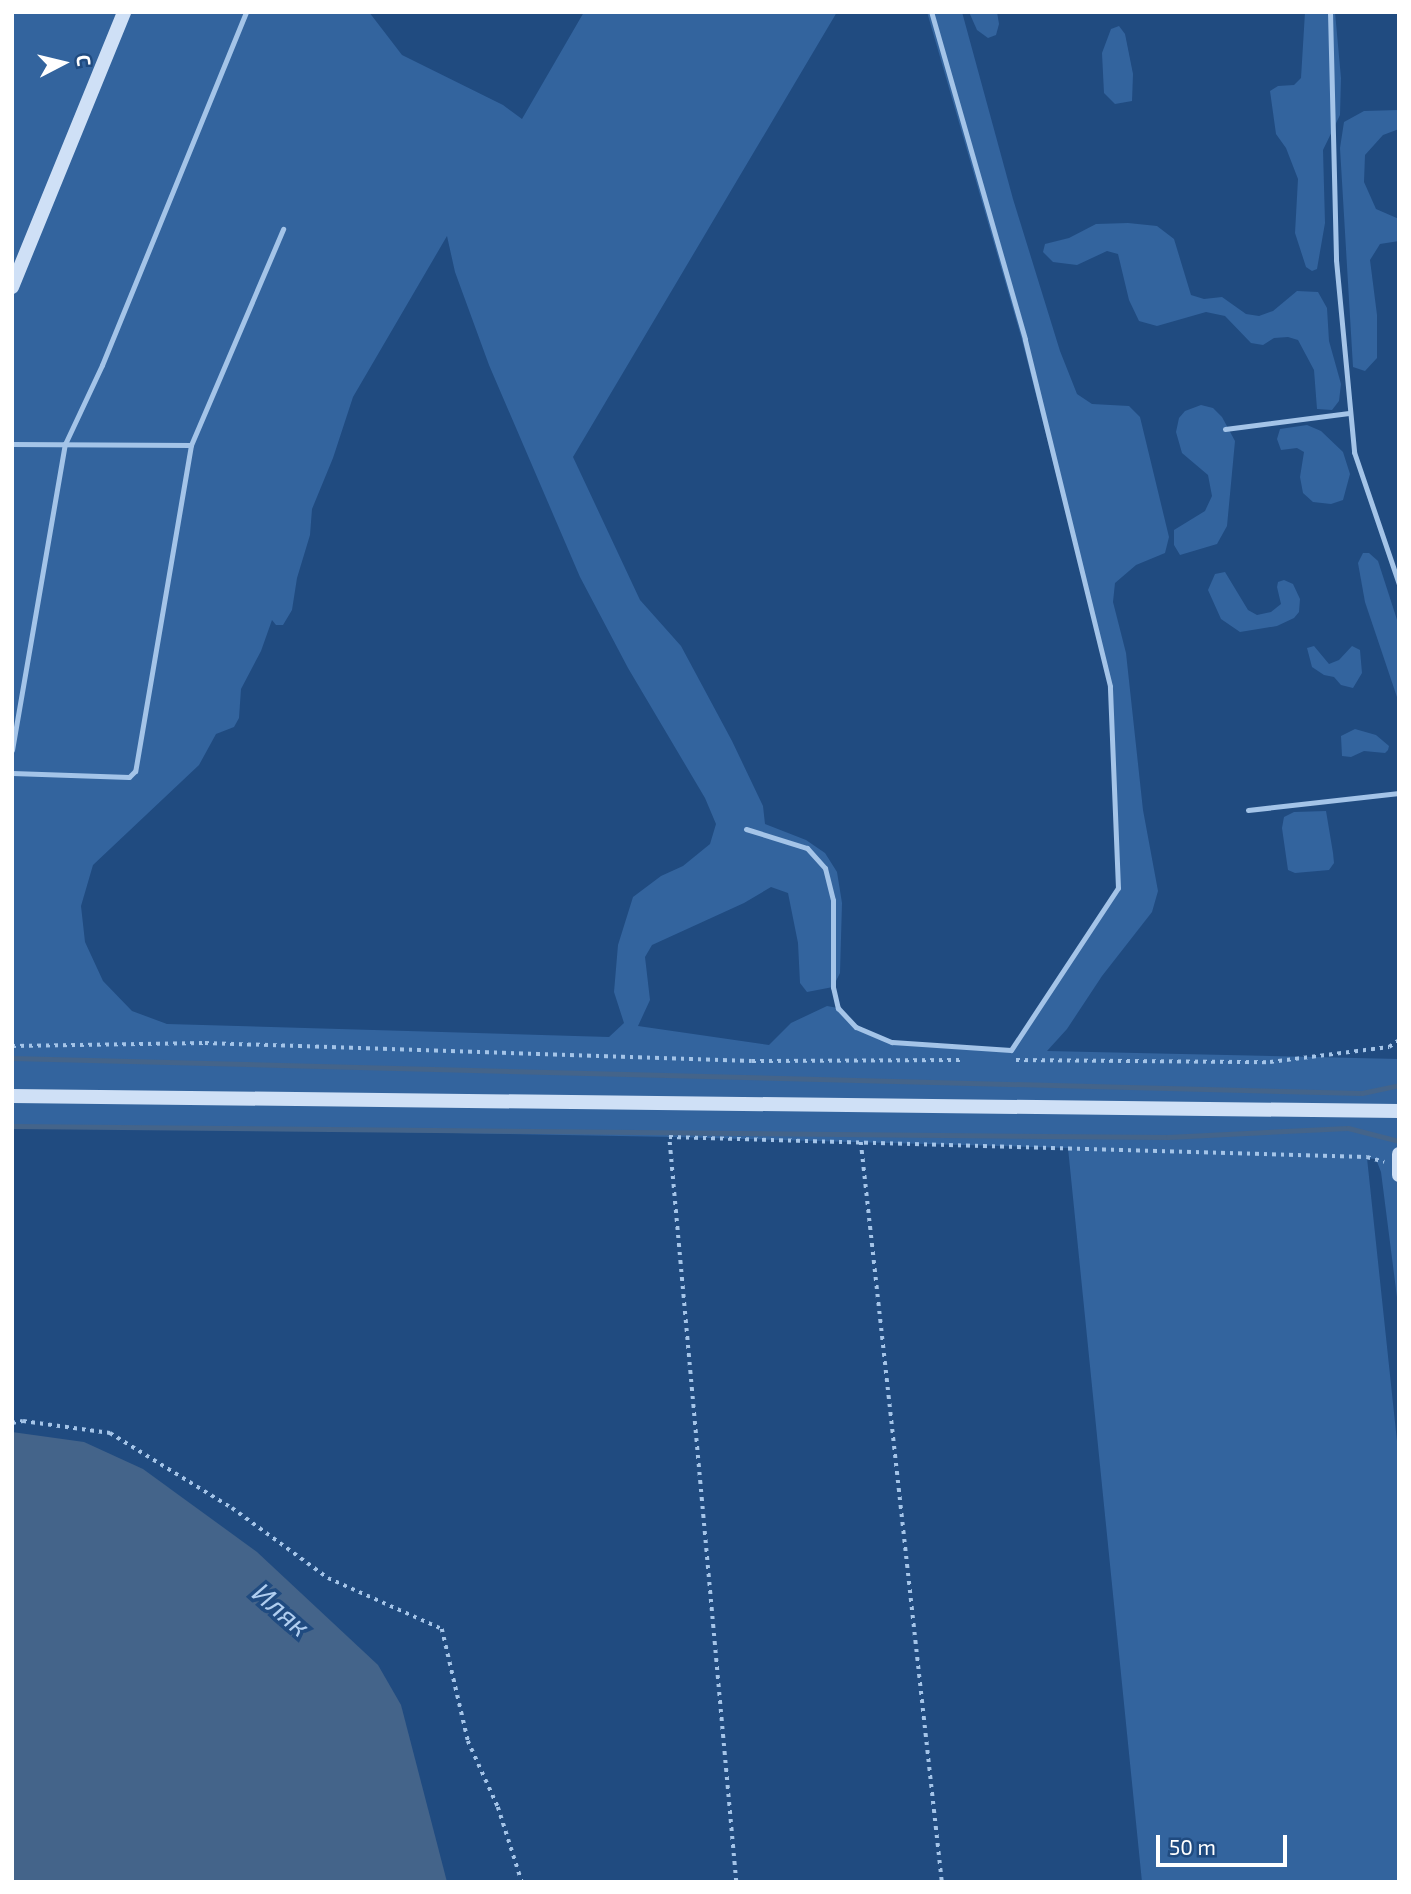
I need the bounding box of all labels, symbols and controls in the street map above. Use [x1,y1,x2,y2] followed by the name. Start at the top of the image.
[28,28,98,98] north arrow
[72,53,96,67] text: С
[246,1575,318,1643] water label: Иляк
[1159,1820,1290,1864] scale bar
[1169,1834,1216,1859] text: 50 m

